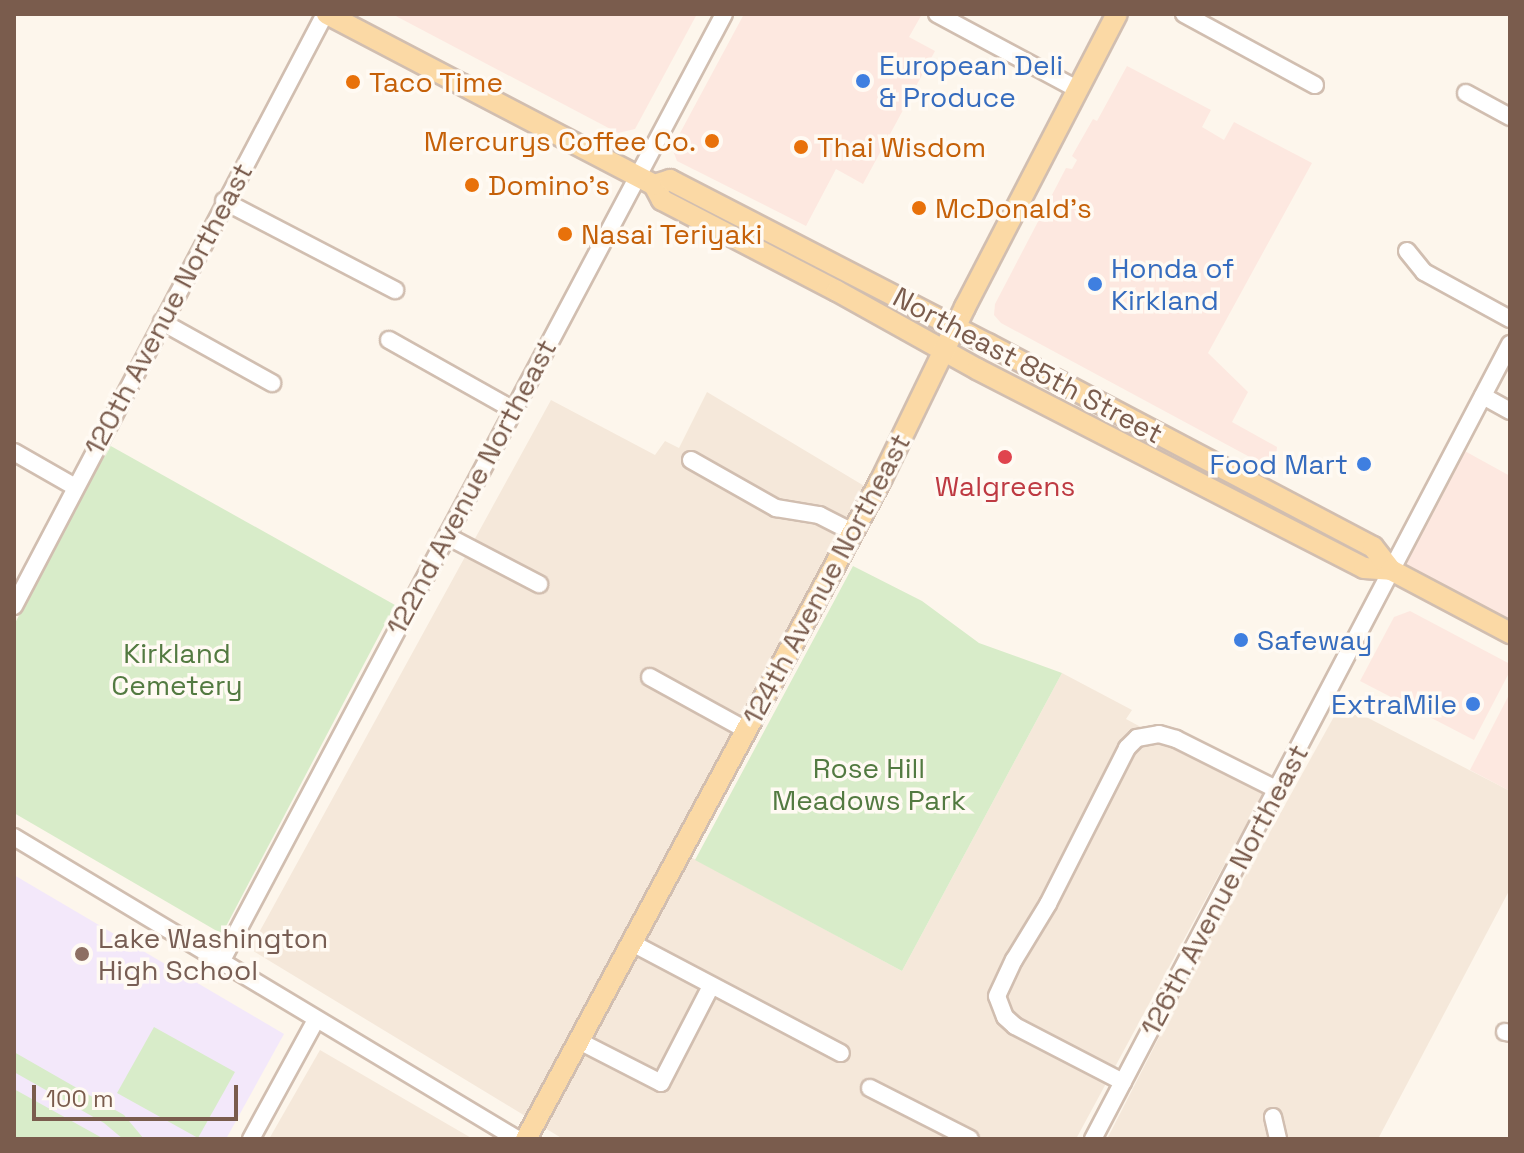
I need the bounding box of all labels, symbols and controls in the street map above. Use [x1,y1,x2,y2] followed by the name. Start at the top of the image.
[879,48,1063,114] place label: European Deli & Produce
[369,65,504,99] place label: Taco Time
[854,72,872,90] marker: European Deli & Produce
[344,73,362,91] marker: Taco Time
[424,124,696,158] place label: Mercurys Coffee Co.
[817,130,986,164] place label: Thai Wisdom
[703,132,721,150] marker: Mercurys Coffee Co.
[792,138,810,156] marker: Thai Wisdom
[77,157,259,461] street label: 120th Avenue Northeast
[488,168,610,202] place label: Domino's
[463,176,481,194] marker: Domino's
[935,191,1092,225] place label: McDonald's
[910,199,928,217] marker: McDonald's
[581,217,763,251] place label: Nasai Teriyaki
[556,225,574,243] marker: Nasai Teriyaki
[1111,251,1234,317] place label: Honda of Kirkland
[1086,275,1104,293] marker: Honda of Kirkland
[887,280,1169,450] street label: Northeast 85th Street
[379,333,563,641] street label: 122nd Avenue Northeast
[735,428,917,730] street label: 124th Avenue Northeast
[1209,447,1348,481] place label: Food Mart
[996,448,1014,466] marker: Walgreens
[1355,455,1373,473] marker: Food Mart
[935,469,1075,503] place label: Walgreens
[1257,623,1372,657] place label: Safeway
[1232,631,1250,649] marker: Safeway
[111,636,243,702] park label: Kirkland Cemetery
[1331,687,1457,721] place label: ExtraMile
[1464,695,1482,713] marker: ExtraMile
[1133,738,1315,1042] street label: 126th Avenue Northeast
[772,751,966,817] park label: Rose Hill Meadows Park
[98,921,328,987] place label: Lake Washington High School
[73,945,91,963] marker: Lake Washington High School
[36,1069,242,1119] scale bar
[46,1083,114,1114] text: 100 m

